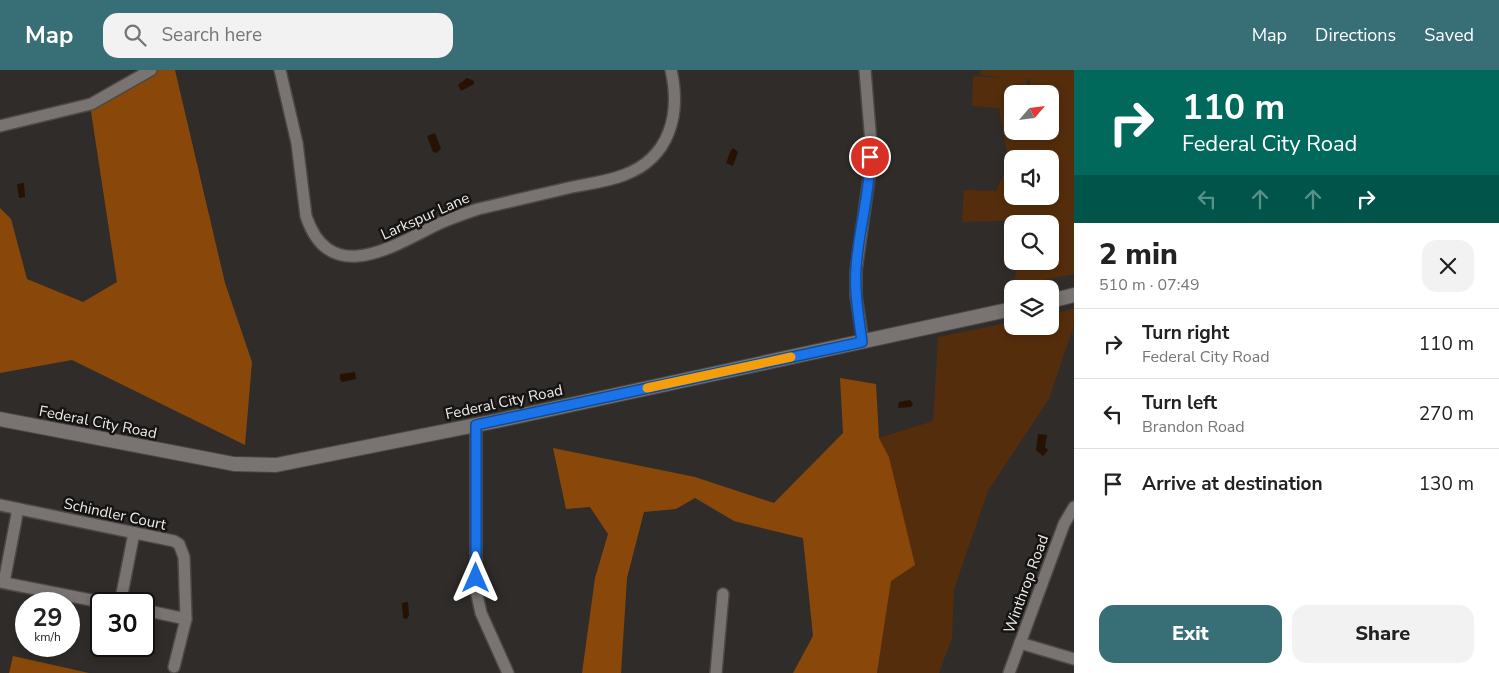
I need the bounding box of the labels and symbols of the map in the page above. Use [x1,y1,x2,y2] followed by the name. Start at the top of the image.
[1004,85,1059,140] north arrow
[849,136,891,178] pin
[378,188,472,244] street label: Larkspur Lane
[443,380,565,424] street label: Federal City Road
[37,401,159,443] street label: Federal City Road
[62,493,169,535] street label: Schindler Court
[999,532,1053,636] street label: Winthrop Road
[449,551,501,603] position arrow
[90,592,155,657] speed limit sign: 30

